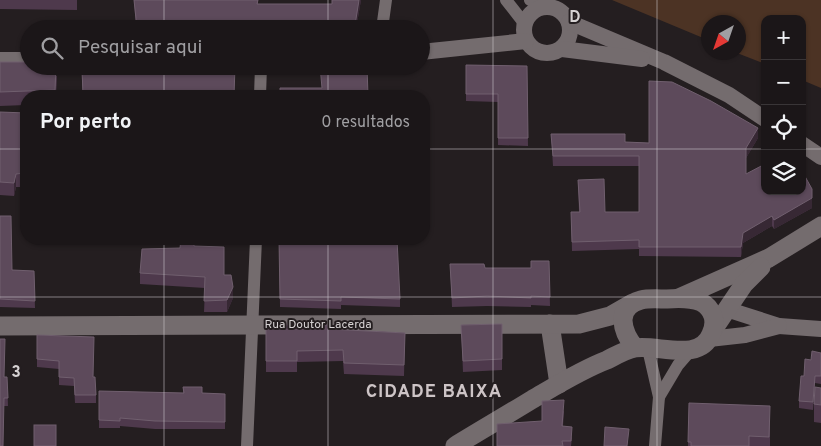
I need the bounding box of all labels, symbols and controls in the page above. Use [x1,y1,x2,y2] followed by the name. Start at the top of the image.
[569,8,581,28] text: D
[701,15,746,60] north arrow
[761,15,806,195] map controls
[761,15,806,60] button: +
[20,20,430,75] search box
[38,34,66,62] icon: search
[78,36,202,60] text: Pesquisar aqui
[761,60,806,105] button: −
[761,105,806,150] button: locate
[40,109,132,136] text: Por perto
[321,113,410,133] text: 0 resultados
[761,150,806,195] button: layers
[264,317,372,333] street label: Rua Doutor Lacerda
[11,363,21,383] text: 3
[366,381,502,404] district label: CIDADE BAIXA

